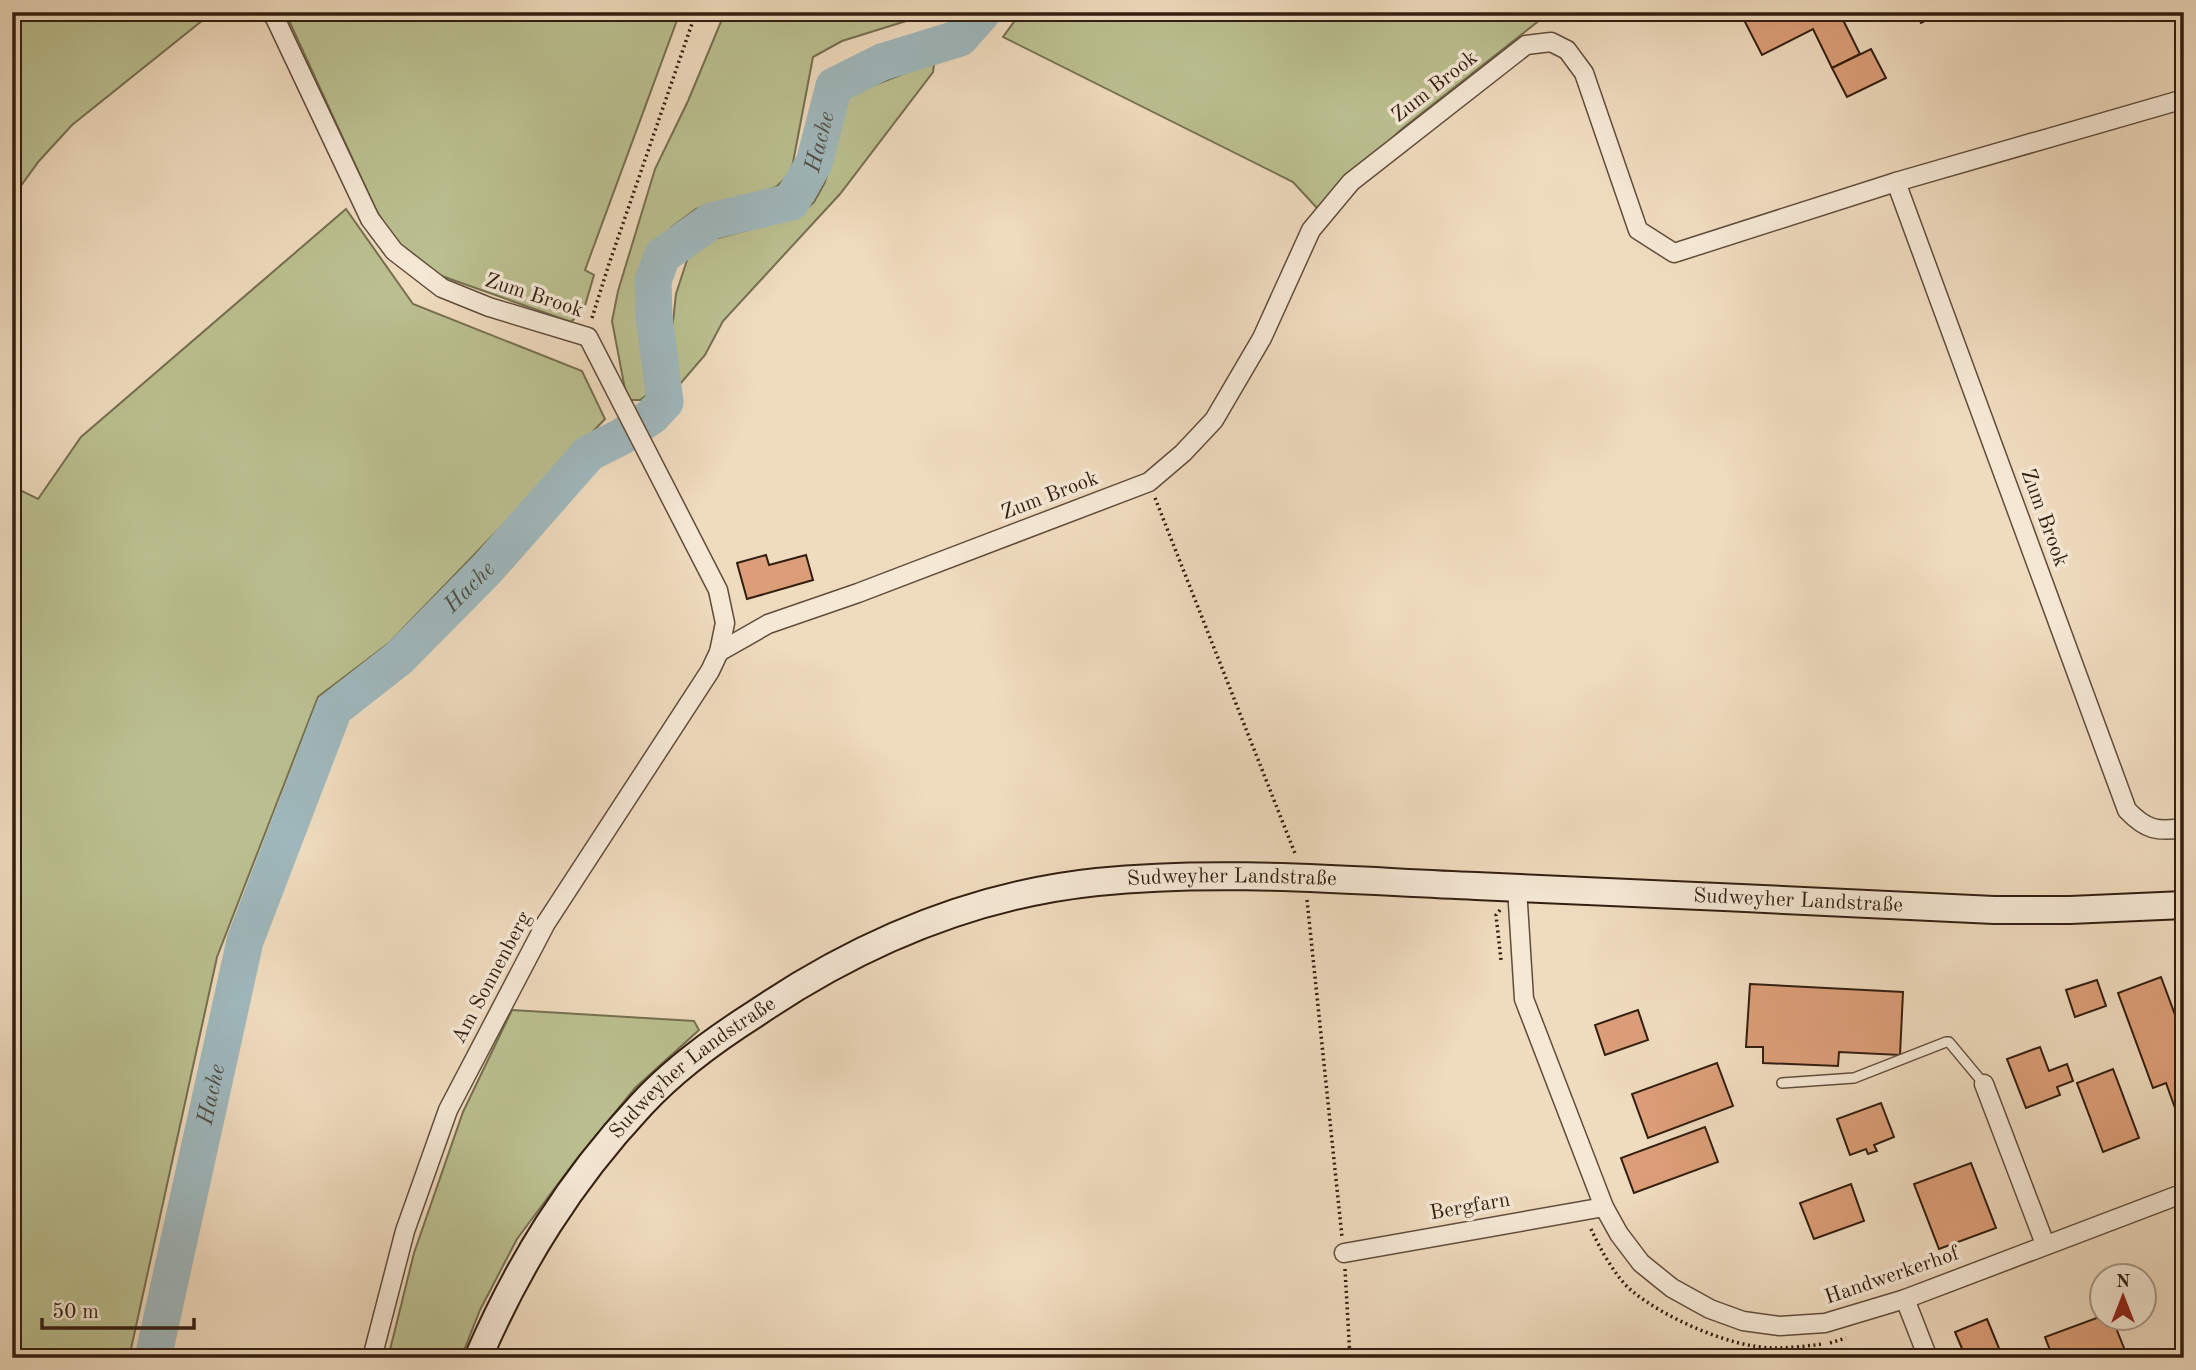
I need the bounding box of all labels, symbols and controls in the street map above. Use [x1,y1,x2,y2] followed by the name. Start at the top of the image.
[1388,47,1482,127] street label: Zum Brook
[800,109,838,176] water label: Hache
[482,270,586,322] street label: Zum Brook
[2017,466,2071,570] street label: Zum Brook
[998,468,1102,524] street label: Zum Brook
[439,557,499,618] water label: Hache
[1126,866,1337,890] street label: Sudweyher Landstraße
[1693,885,1903,916] street label: Sudweyher Landstraße
[448,908,536,1047] street label: Am Sonnenberg
[605,993,779,1143] street label: Sudweyher Landstraße
[193,1062,229,1128] water label: Hache
[1428,1190,1512,1224] street label: Bergfarn
[1822,1243,1963,1309] street label: Handwerkerhof
[2088,1262,2158,1332] north arrow
[2116,1273,2131,1292] text: N
[42,1286,194,1330] scale bar
[52,1302,99,1323] text: 50 m

